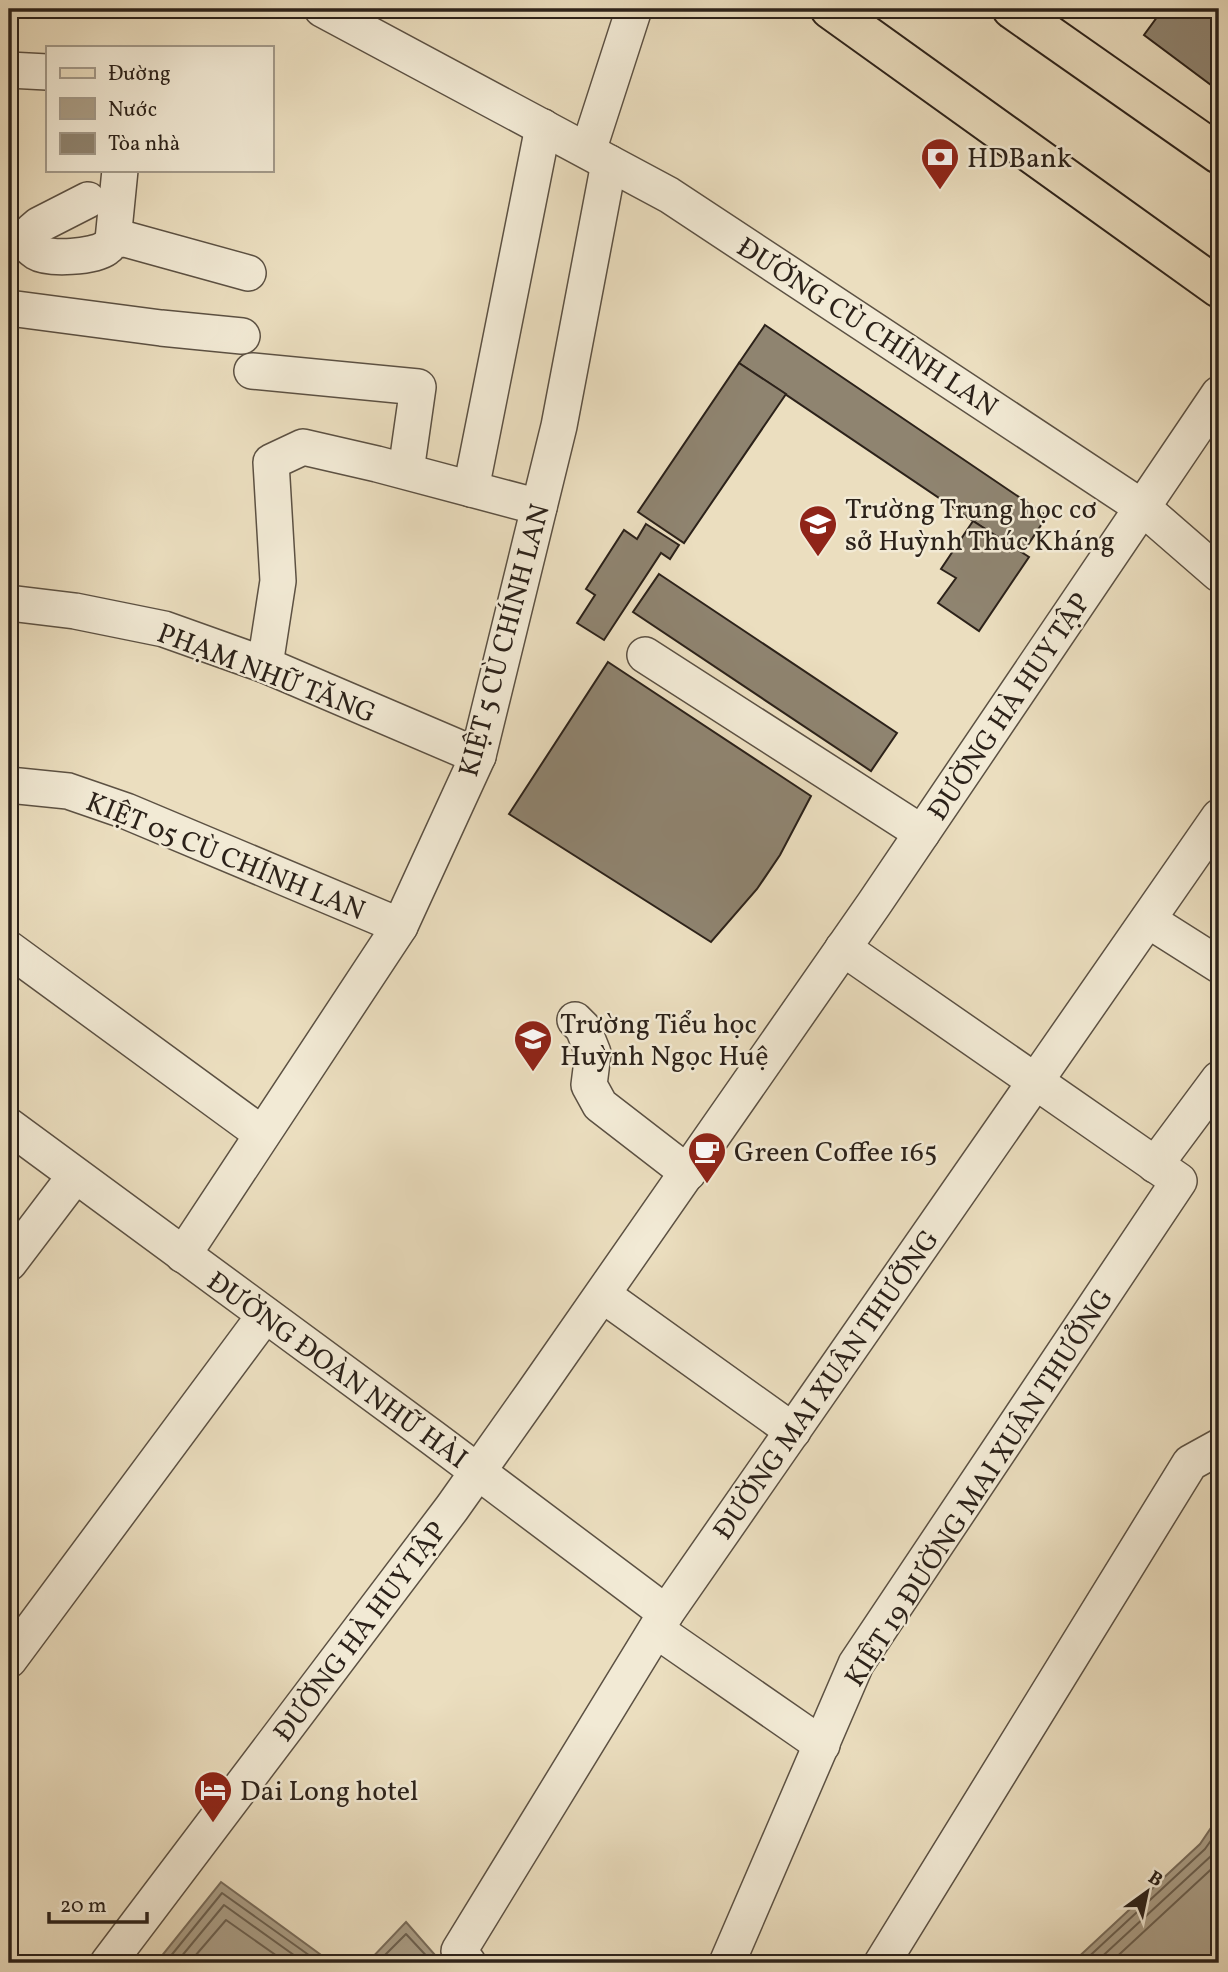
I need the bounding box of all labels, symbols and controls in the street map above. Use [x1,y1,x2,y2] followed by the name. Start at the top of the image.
[46,46,273,172] legend
[108,60,171,89] text: Đường
[108,96,157,125] text: Nước
[108,130,180,159] text: Tòa nhà
[919,136,961,191] bank icon: HDBank
[967,140,1072,179] place label: HDBank
[729,229,1005,427] street label: ĐƯỜNG CÙ CHÍNH LAN
[845,491,1115,562] place label: Trường Trung học cơ sở Huỳnh Thúc Kháng
[450,500,561,781] street label: KIỆT 5 CÙ CHÍNH LAN
[797,503,839,558] school or university icon: Trường Trung học cơ sở Huỳnh Thúc Kháng
[919,586,1101,829] street label: ĐƯỜNG HÀ HUY TẬP
[151,615,381,734] street label: PHẠM NHỮ TĂNG
[80,783,370,931] street label: KIỆT 05 CÙ CHÍNH LAN
[560,1006,768,1077] place label: Trường Tiểu học Huỳnh Ngọc Huệ
[512,1018,554,1073] school or university icon: Trường Tiểu học Huỳnh Ngọc Huệ
[686,1130,728,1185] cafe icon: Green Coffee 165
[734,1134,938,1173] place label: Green Coffee 165
[705,1223,949,1548] street label: ĐƯỜNG MAI XUÂN THƯỞNG
[198,1263,475,1479] street label: ĐƯỜNG ĐOÀN NHỮ HÀI
[836,1282,1124,1695] street label: KIỆT 19 ĐƯỜNG MAI XUÂN THƯỞNG
[265,1514,457,1751] street label: ĐƯỜNG HÀ HUY TẬP
[192,1769,234,1824] hotel icon: Dai Long hotel
[240,1773,418,1812] place label: Dai Long hotel
[1112,1856,1182,1926] north arrow
[1143,1865,1168,1894] text: B
[49,1881,147,1925] scale bar
[60,1892,106,1921] text: 20 m

